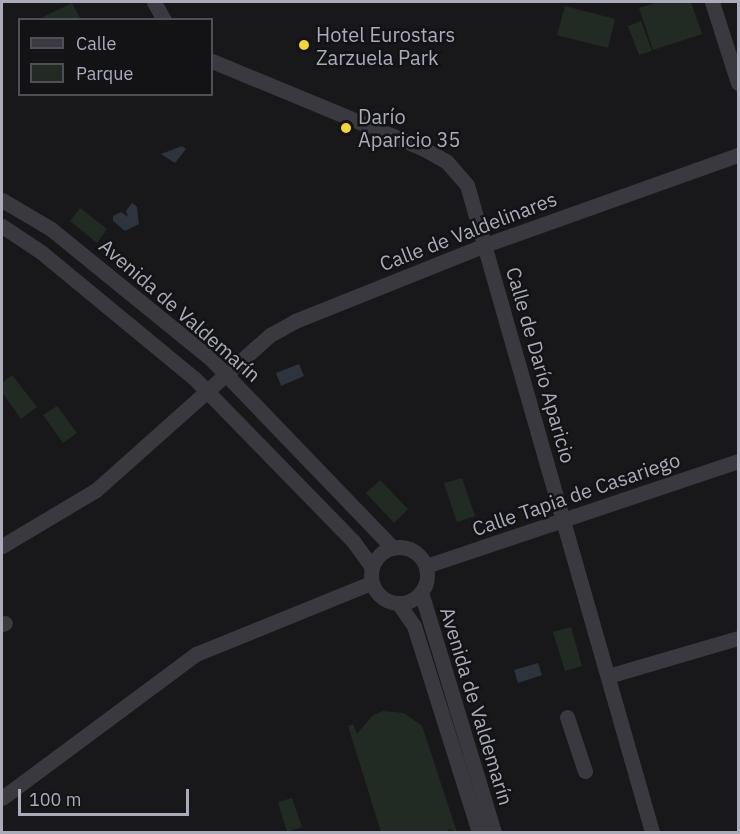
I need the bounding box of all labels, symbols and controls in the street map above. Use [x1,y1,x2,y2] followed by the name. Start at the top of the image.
[18,18,213,96] legend
[316,22,455,69] place label: Hotel Eurostars Zarzuela Park
[76,32,116,55] text: Calle
[297,38,311,52] marker: Hotel Eurostars Zarzuela Park
[76,62,133,85] text: Parque
[358,104,460,151] place label: Darío Aparicio 35
[339,121,353,135] marker: Darío Aparicio 35
[376,186,560,276] street label: Calle de Valdelinares
[94,233,266,387] street label: Avenida de Valdemarín
[501,264,581,466] street label: Calle de Darío Aparicio
[469,447,683,541] street label: Calle Tapia de Casariego
[435,604,519,808] street label: Avenida de Valdemarín
[21,777,192,815] scale bar
[29,788,81,811] text: 100 m

